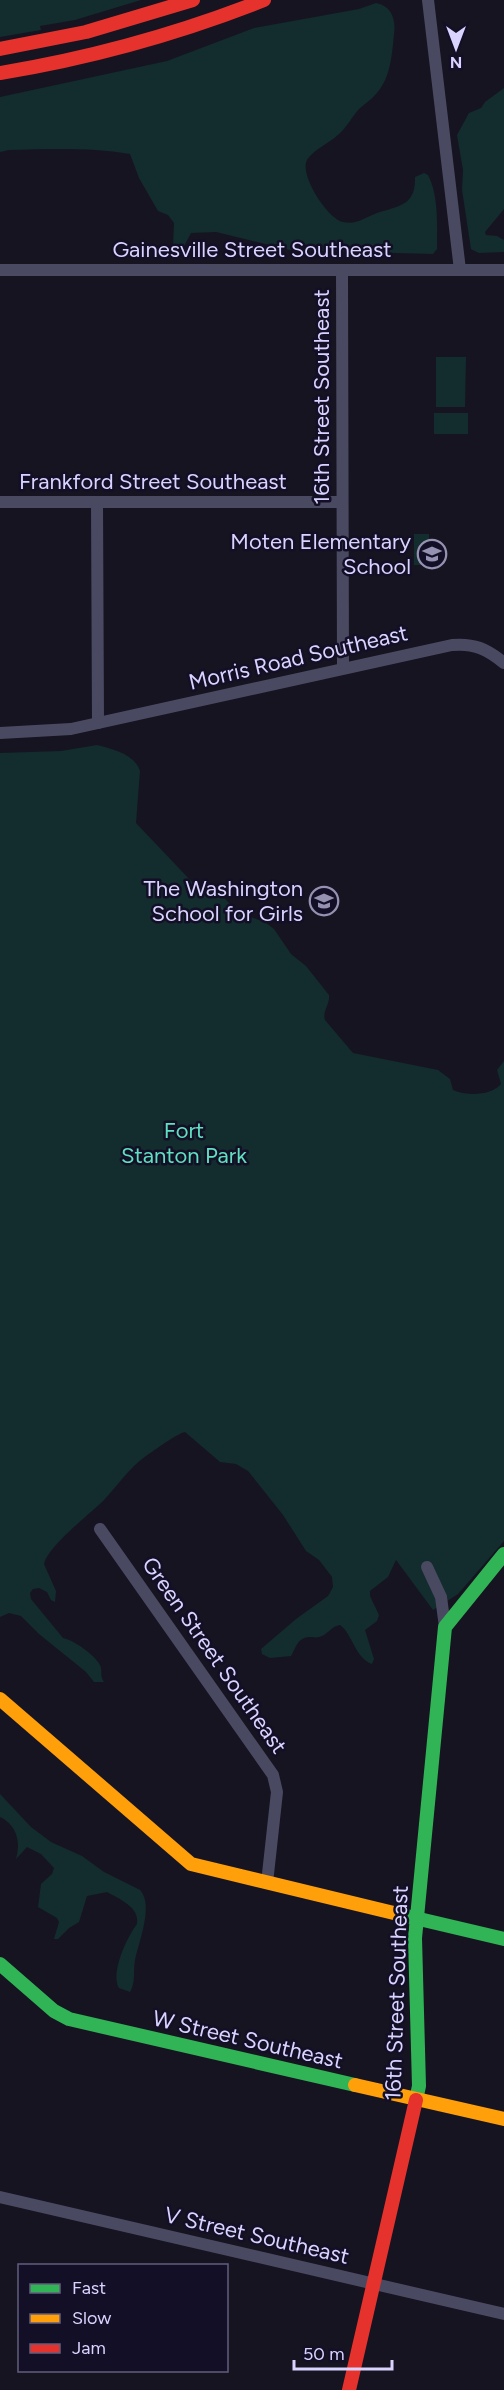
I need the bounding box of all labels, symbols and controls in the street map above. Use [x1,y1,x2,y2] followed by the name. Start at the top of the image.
[426,18,486,78] north arrow
[450,53,462,72] text: N
[112,236,392,263] street label: Gainesville Street Southeast
[308,289,335,505] street label: 16th Street Southeast
[19,468,287,495] street label: Frankford Street Southeast
[230,528,411,580] place label: Moten Elementary School
[416,538,448,570] school or university icon: Moten Elementary School
[186,619,410,696] street label: Morris Road Southeast
[144,875,303,927] place label: The Washington School for Girls
[308,885,340,917] school or university icon: The Washington School for Girls
[121,1117,247,1169] park label: Fort Stanton Park
[136,1552,293,1759] street label: Green Street Southeast
[379,1885,414,2101] street label: 16th Street Southeast
[150,2004,346,2075] street label: W Street Southeast
[162,2201,352,2270] street label: V Street Southeast
[18,2264,228,2372] legend
[72,2277,106,2299] text: Fast
[72,2307,111,2329] text: Slow
[294,2333,392,2371] scale bar
[72,2337,106,2359] text: Jam
[303,2343,345,2365] text: 50 m

